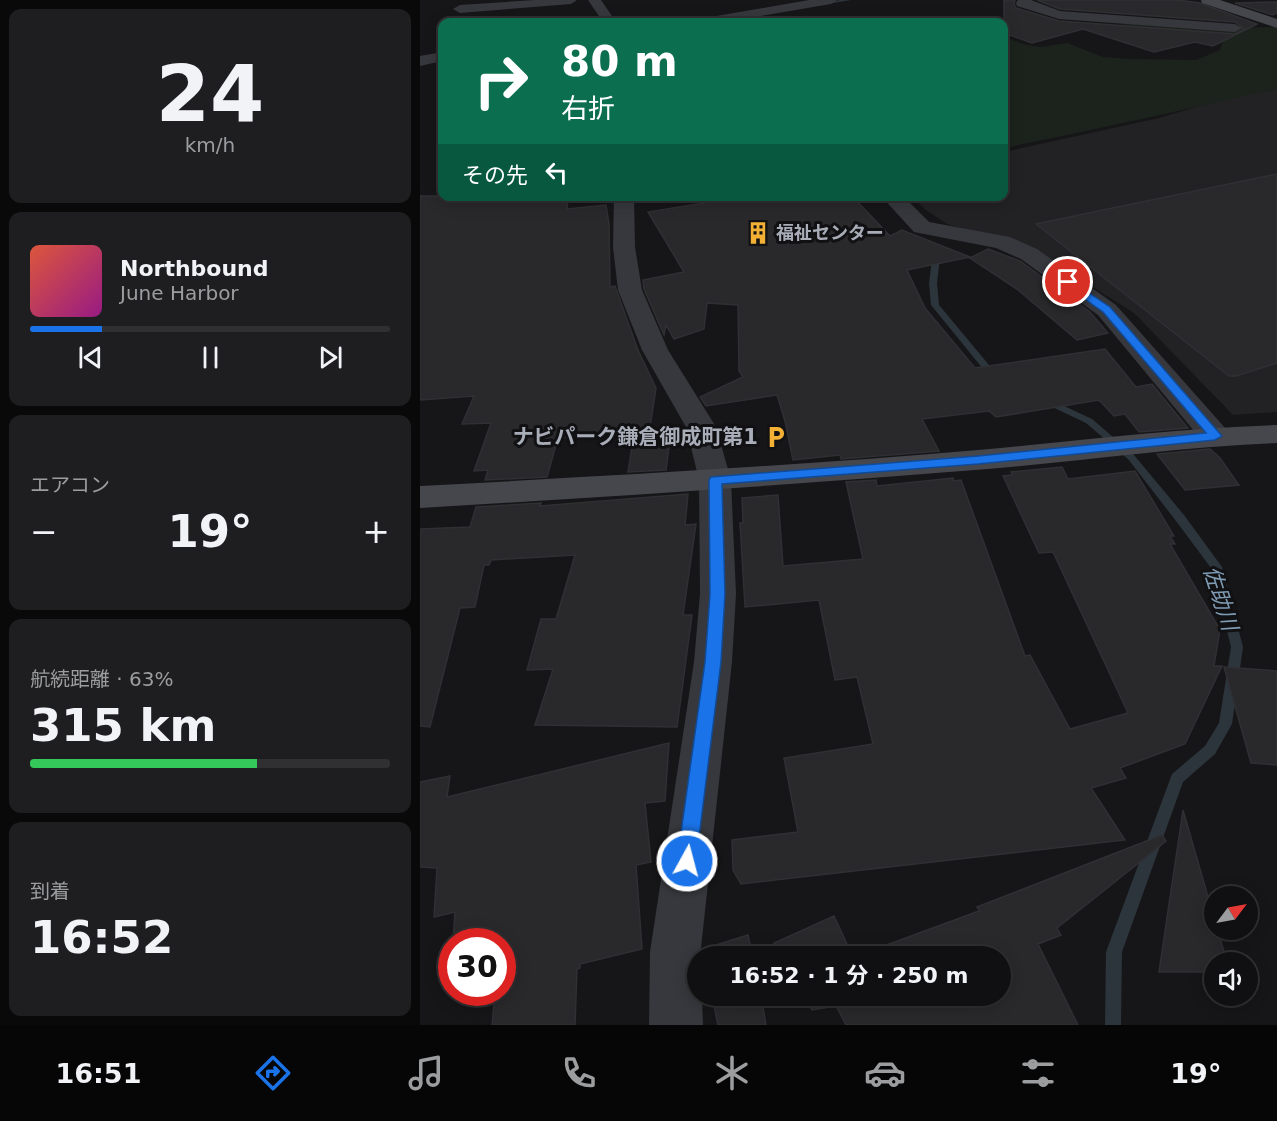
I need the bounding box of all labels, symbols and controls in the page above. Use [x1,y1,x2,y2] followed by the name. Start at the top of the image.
[561,37,678,86] text: 80 m
[462,42,540,120] icon: right
[156,49,264,139] text: 24
[561,93,615,124] text: 右折
[185,133,235,157] text: km/h
[540,156,573,189] icon: left
[462,163,528,188] text: その先
[745,220,771,246] building icon: 福祉センター
[776,222,884,243] place label: 福祉センター
[120,256,269,281] text: Northbound
[1042,256,1093,307] pin
[1051,265,1084,298] icon: arrive
[120,281,239,305] text: June Harbor
[74,341,107,374] icon: previous
[194,341,227,374] icon: pause
[314,341,347,374] icon: next
[763,424,789,450] parking icon: ナビパーク鎌倉御成町第1
[512,425,758,449] place label: ナビパーク鎌倉御成町第1
[30,473,110,497] text: エアコン
[167,505,253,558] text: 19°
[30,512,58,551] text: −
[362,512,390,551] text: +
[1198,563,1243,635] water label: 佐助川
[30,667,174,691] text: 航続距離 · 63%
[30,699,216,752] text: 315 km
[655,829,719,893] position arrow
[30,879,70,903] text: 到着
[1204,886,1258,940] north arrow
[1204,886,1258,1006] map controls
[30,911,173,964] text: 16:52
[438,928,516,1006] speed limit sign: 30
[1204,952,1258,1006] button: sound
[730,963,968,988] text: 16:52 · 1 分 · 250 m
[252,1052,294,1094] icon: directions
[405,1052,447,1094] icon: music
[558,1052,600,1094] icon: phone
[711,1052,753,1094] icon: climate
[864,1052,906,1094] icon: car
[1017,1052,1059,1094] icon: filters
[55,1058,141,1089] text: 16:51
[1170,1058,1221,1089] text: 19°

